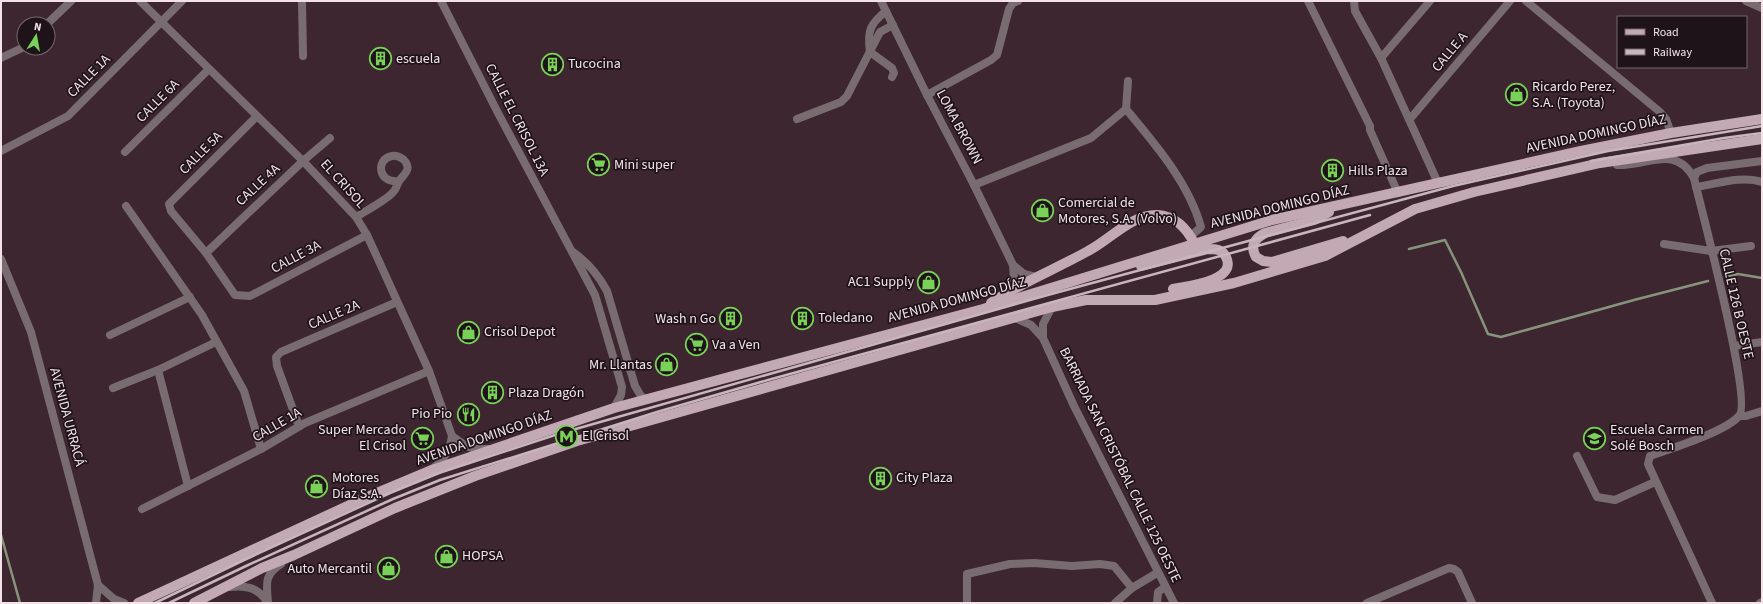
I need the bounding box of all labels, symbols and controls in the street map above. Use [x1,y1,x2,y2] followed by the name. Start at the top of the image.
[16,16,56,56] north arrow
[1617,16,1747,68] legend
[33,19,43,35] text: N
[1653,24,1679,41] text: Road
[1427,27,1473,76] street label: CALLE A
[1653,44,1692,61] text: Railway
[368,46,394,72] building icon: escuela
[396,49,440,69] place label: escuela
[63,50,115,102] street label: CALLE 1A
[540,51,566,77] building icon: Tucocina
[568,54,621,74] place label: Tucocina
[480,60,554,180] street label: CALLE EL CRISOL 13A
[132,75,184,127] street label: CALLE 6A
[1532,77,1615,113] place label: Ricardo Perez, S.A. (Toyota)
[1504,82,1530,108] shop icon: Ricardo Perez, S.A. (Toyota)
[931,86,987,168] street label: LOMA BROWN
[1524,109,1668,159] street label: AVENIDA DOMINGO DÍAZ
[175,127,227,179] street label: CALLE 5A
[585,152,611,178] supermarket icon: Mini super
[315,155,371,213] street label: EL CRISOL
[614,155,675,175] place label: Mini super
[1320,158,1346,184] building icon: Hills Plaza
[231,159,285,211] street label: CALLE 4A
[1348,161,1408,181] place label: Hills Plaza
[1208,180,1352,234] street label: AVENIDA DOMINGO DÍAZ
[1058,193,1177,229] place label: Comercial de Motores, S.A. (Volvo)
[1029,198,1055,224] shop icon: Comercial de Motores, S.A. (Volvo)
[267,235,325,278] street label: CALLE 3A
[1714,247,1758,361] street label: CALLE 126 B OESTE
[916,269,942,295] shop icon: AC1 Supply
[848,272,914,292] place label: AC1 Supply
[886,272,1028,328] street label: AVENIDA DOMINGO DÍAZ
[305,295,363,335] street label: CALLE 2A
[789,305,815,331] building icon: Toledano
[718,306,744,332] building icon: Wash n Go
[818,308,873,328] place label: Toledano
[655,309,716,329] place label: Wash n Go
[455,319,481,345] shop icon: Crisol Depot
[484,322,556,342] place label: Crisol Depot
[683,332,709,358] supermarket icon: Va a Ven
[712,335,760,355] place label: Va a Ven
[1054,344,1186,586] street label: BARRIADA SAN CRISTÓBAL CALLE 125 OESTE
[654,352,680,378] shop icon: Mr. Llantas
[589,355,652,375] place label: Mr. Llantas
[44,365,90,469] street label: AVENIDA URRACÁ
[479,380,505,406] building icon: Plaza Dragón
[508,383,584,403] place label: Plaza Dragón
[455,401,481,427] restaurant icon: Pio Pio
[249,403,306,447] street label: CALLE 1A
[411,404,452,424] place label: Pio Pio
[413,405,555,471] street label: AVENIDA DOMINGO DÍAZ
[318,420,406,456] place label: Super Mercado El Crisol
[1610,420,1704,456] place label: Escuela Carmen Solé Bosch
[554,423,580,449] metro station icon: El Crisol
[409,425,435,451] supermarket icon: Super Mercado El Crisol
[1582,425,1608,451] school or university icon: Escuela Carmen Solé Bosch
[582,426,629,446] place label: El Crisol
[868,465,894,491] building icon: City Plaza
[332,468,382,504] place label: Motores Díaz S.A.
[896,468,953,488] place label: City Plaza
[303,473,329,499] shop icon: Motores Díaz S.A.
[434,543,460,569] shop icon: HOPSA
[462,546,504,566] place label: HOPSA
[375,556,401,582] shop icon: Auto Mercantil
[287,559,372,579] place label: Auto Mercantil

